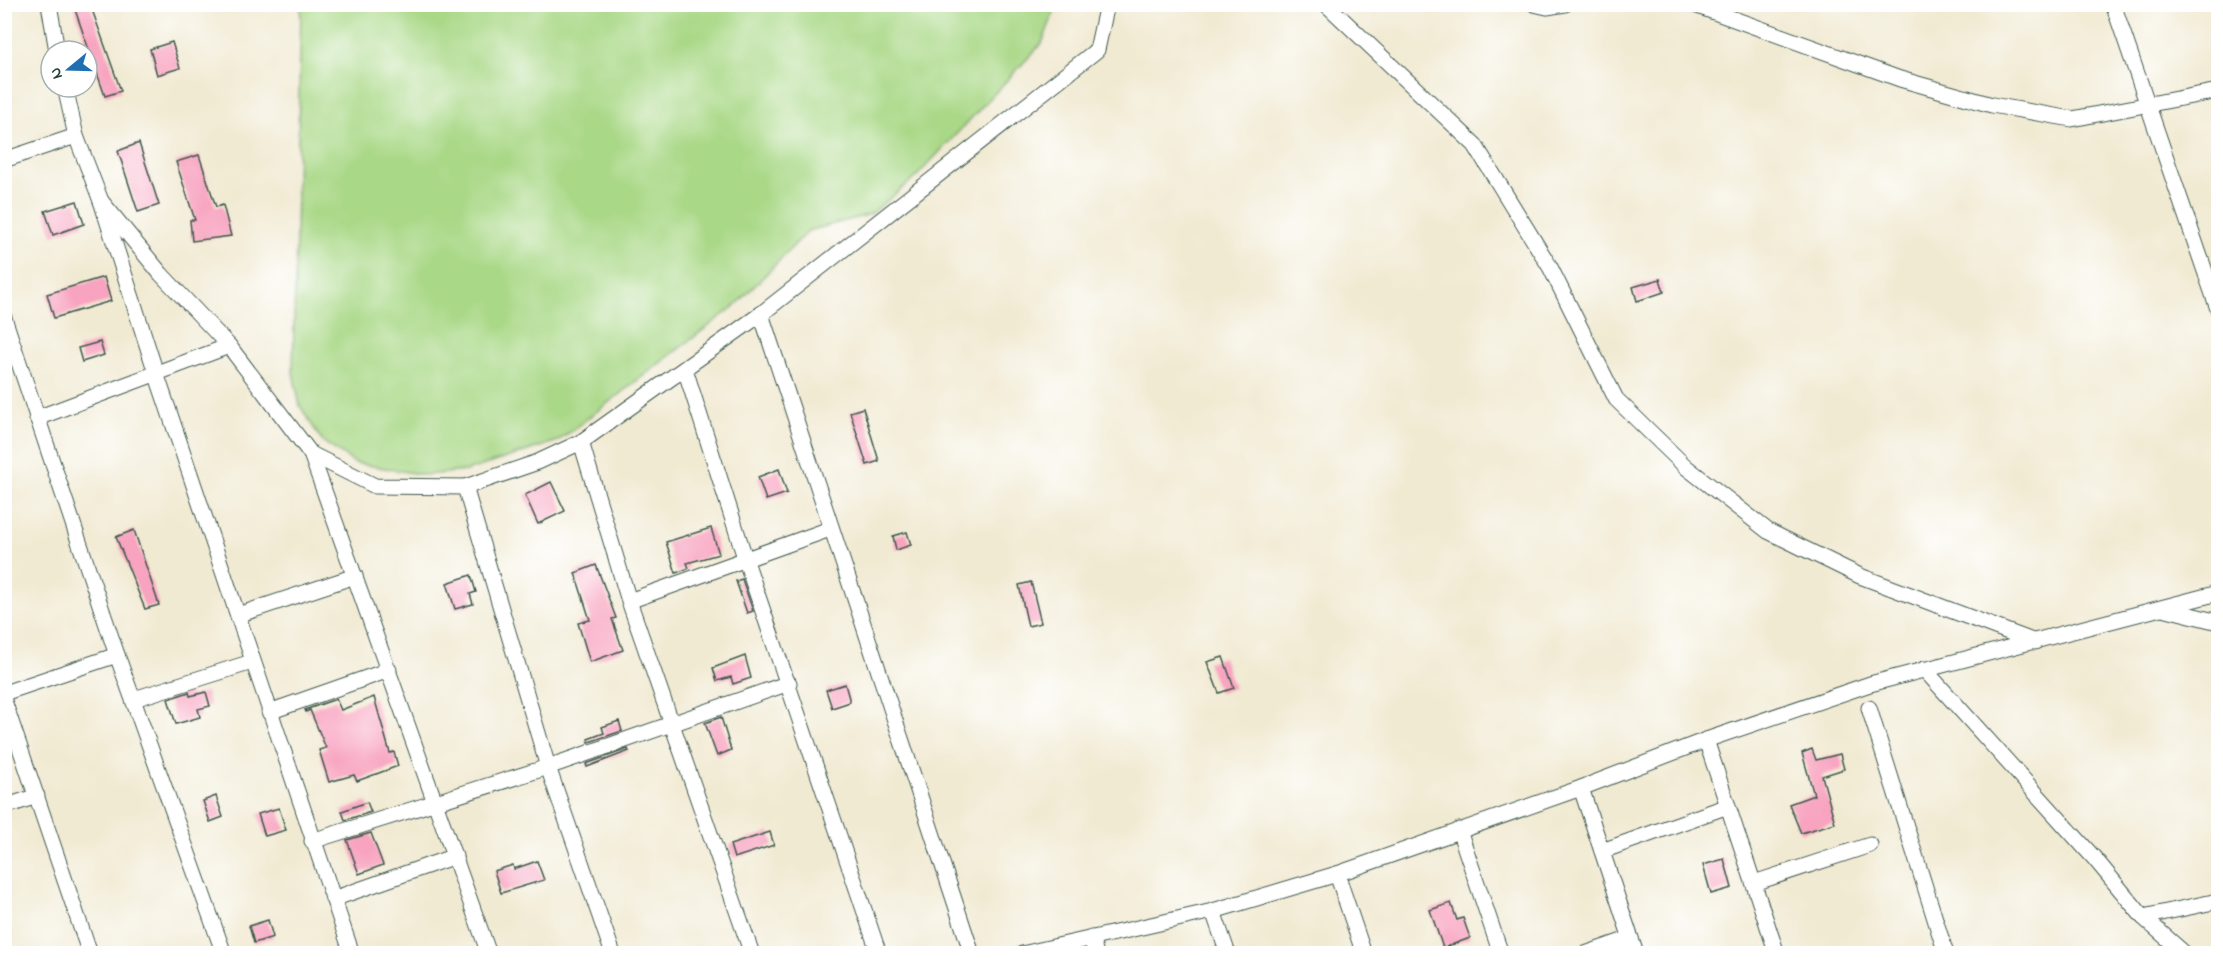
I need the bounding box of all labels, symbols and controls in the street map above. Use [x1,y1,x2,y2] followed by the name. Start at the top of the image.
[39,39,99,99] north arrow
[44,64,70,82] text: N

